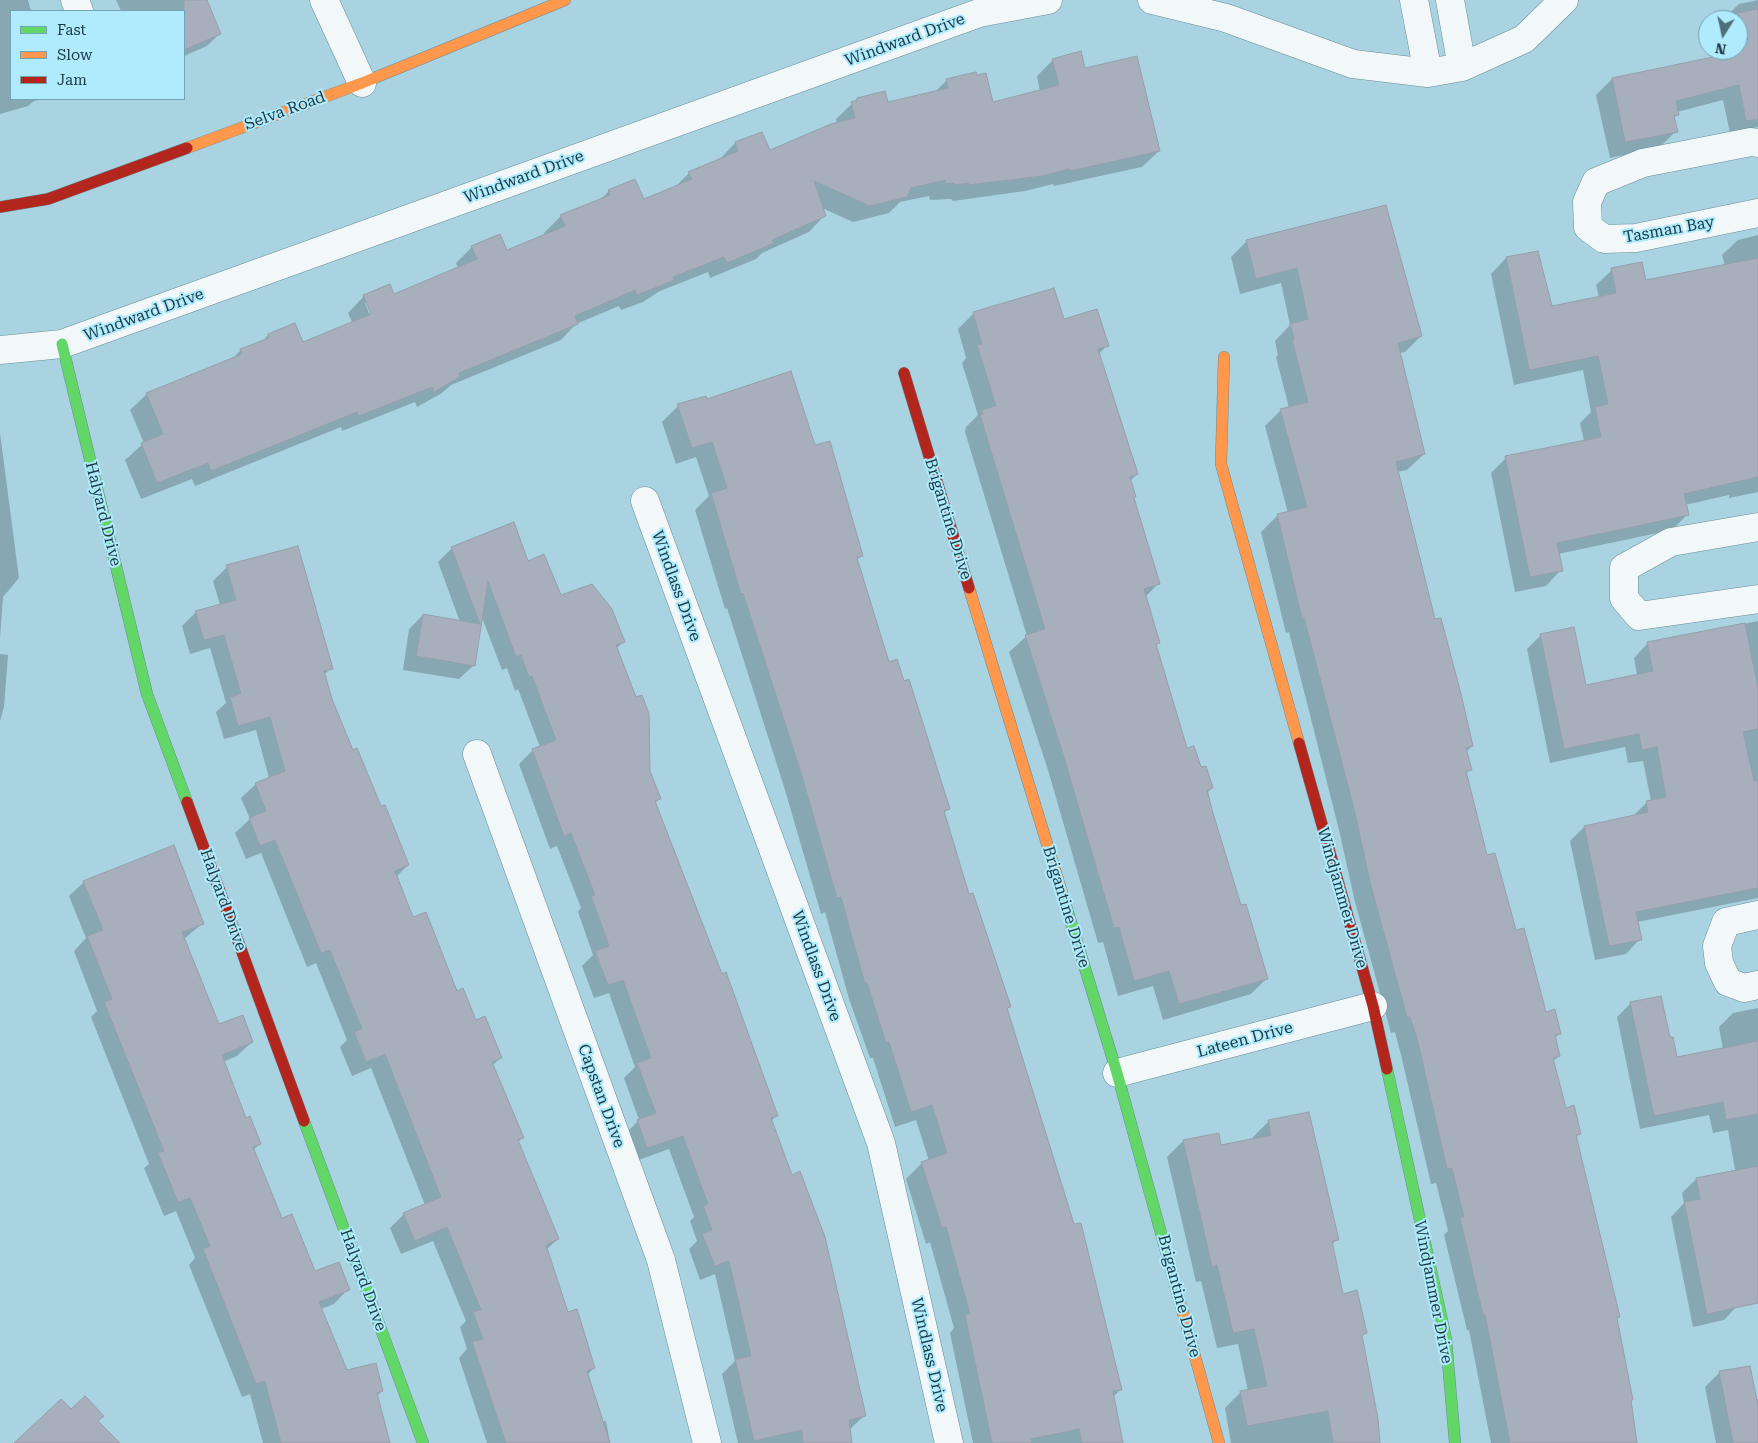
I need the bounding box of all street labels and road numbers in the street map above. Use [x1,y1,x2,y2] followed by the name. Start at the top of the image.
[842,9,968,71] street label: Windward Drive
[242,87,328,135] street label: Selva Road
[461,146,587,208] street label: Windward Drive
[1622,213,1716,247] street label: Tasman Bay
[81,284,207,346] street label: Windward Drive
[920,456,976,582] street label: Brigantine Drive
[81,460,125,568] street label: Halyard Drive
[647,528,705,644] street label: Windlass Drive
[1313,825,1371,971] street label: Windjammer Drive
[1038,844,1094,970] street label: Brigantine Drive
[196,846,250,954] street label: Halyard Drive
[787,908,845,1024] street label: Windlass Drive
[1195,1018,1295,1062] street label: Lateen Drive
[573,1042,629,1150] street label: Capstan Drive
[1410,1219,1456,1365] street label: Windjammer Drive
[336,1226,390,1334] street label: Halyard Drive
[1153,1233,1205,1359] street label: Brigantine Drive
[907,1296,951,1414] street label: Windlass Drive

